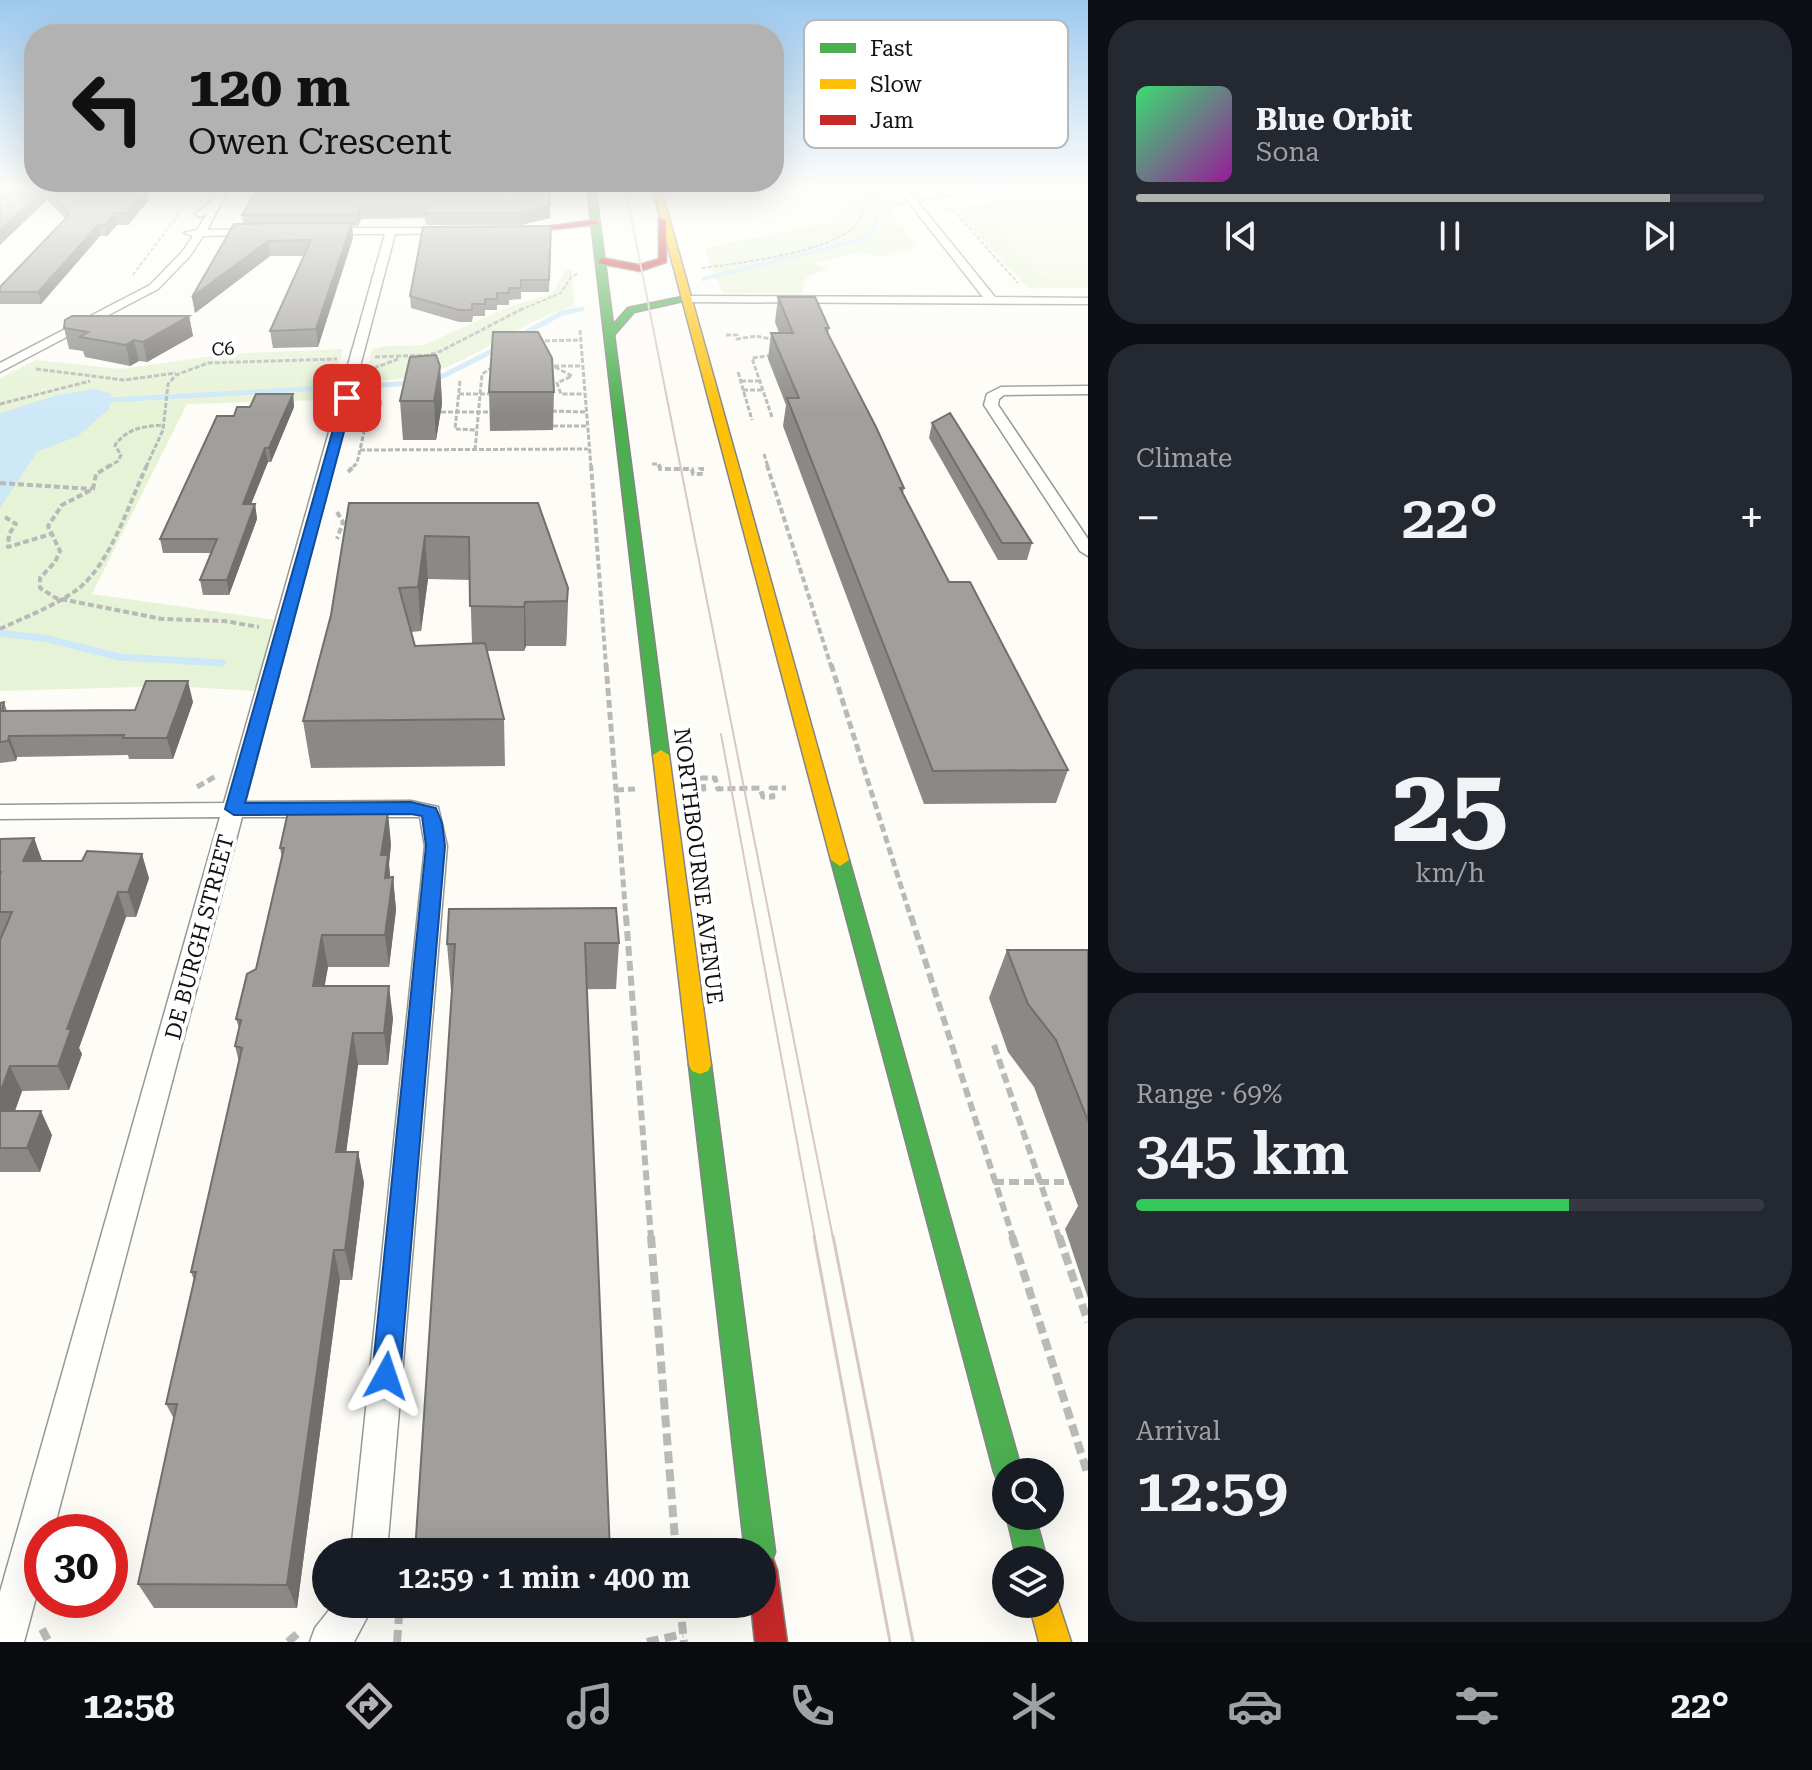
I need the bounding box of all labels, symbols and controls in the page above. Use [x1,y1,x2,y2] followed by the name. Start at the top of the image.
[804,20,1068,148] legend
[870,36,913,61] text: Fast
[188,54,350,120] text: 120 m
[56,56,160,160] icon: left
[870,72,923,97] text: Slow
[1256,102,1412,137] text: Blue Orbit
[870,108,914,133] text: Jam
[188,121,452,163] text: Owen Crescent
[1256,137,1319,167] text: Sona
[1219,214,1263,258] icon: previous
[1428,214,1472,258] icon: pause
[1637,214,1681,258] icon: next
[211,337,235,360] street label: C6
[313,364,381,432] pin
[325,376,369,420] icon: arrive
[1136,443,1232,473] text: Climate
[1402,482,1498,553] text: 22°
[1136,492,1161,544] text: −
[1739,492,1764,544] text: +
[669,726,728,1006] street label: NORTHBOURNE AVENUE
[1392,745,1508,866] text: 25
[160,832,239,1042] street label: DE BURGH STREET
[1415,858,1485,888] text: km/h
[1136,1079,1282,1109] text: Range · 69%
[1136,1118,1349,1189] text: 345 km
[344,1334,428,1418] position arrow
[1136,1416,1221,1446] text: Arrival
[1136,1455,1288,1526] text: 12:59
[992,1458,1064,1618] map controls
[992,1458,1064,1530] button: search
[24,1514,128,1618] speed limit sign: 30
[992,1546,1064,1618] button: layers
[398,1560,690,1595] text: 12:59 · 1 min · 400 m
[341,1678,397,1734] icon: directions
[562,1678,618,1734] icon: music
[784,1678,840,1734] icon: phone
[1006,1678,1062,1734] icon: climate
[1227,1678,1283,1734] icon: car
[1449,1678,1505,1734] icon: filters
[83,1685,175,1727] text: 12:58
[1671,1685,1729,1727] text: 22°

